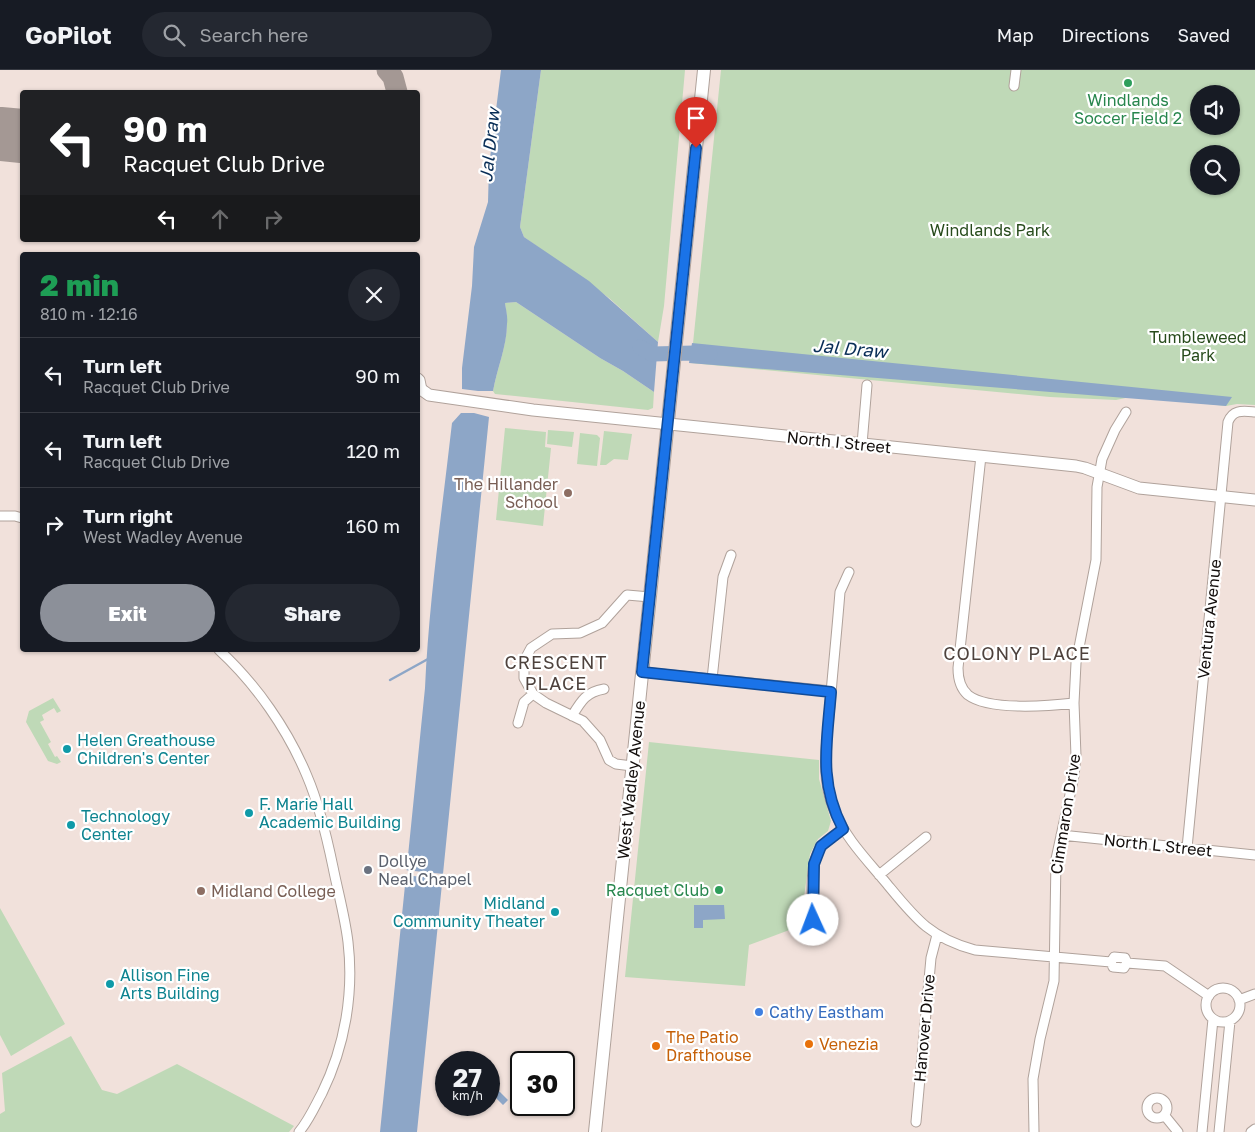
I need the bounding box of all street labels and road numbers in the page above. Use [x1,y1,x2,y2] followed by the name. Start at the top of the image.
[786,427,892,457] street label: North I Street
[1193,558,1225,680] street label: Ventura Avenue
[613,699,649,861] street label: West Wadley Avenue
[1046,752,1084,876] street label: Cimmaron Drive
[1103,829,1213,861] street label: North L Street
[909,973,939,1083] street label: Hanover Drive

